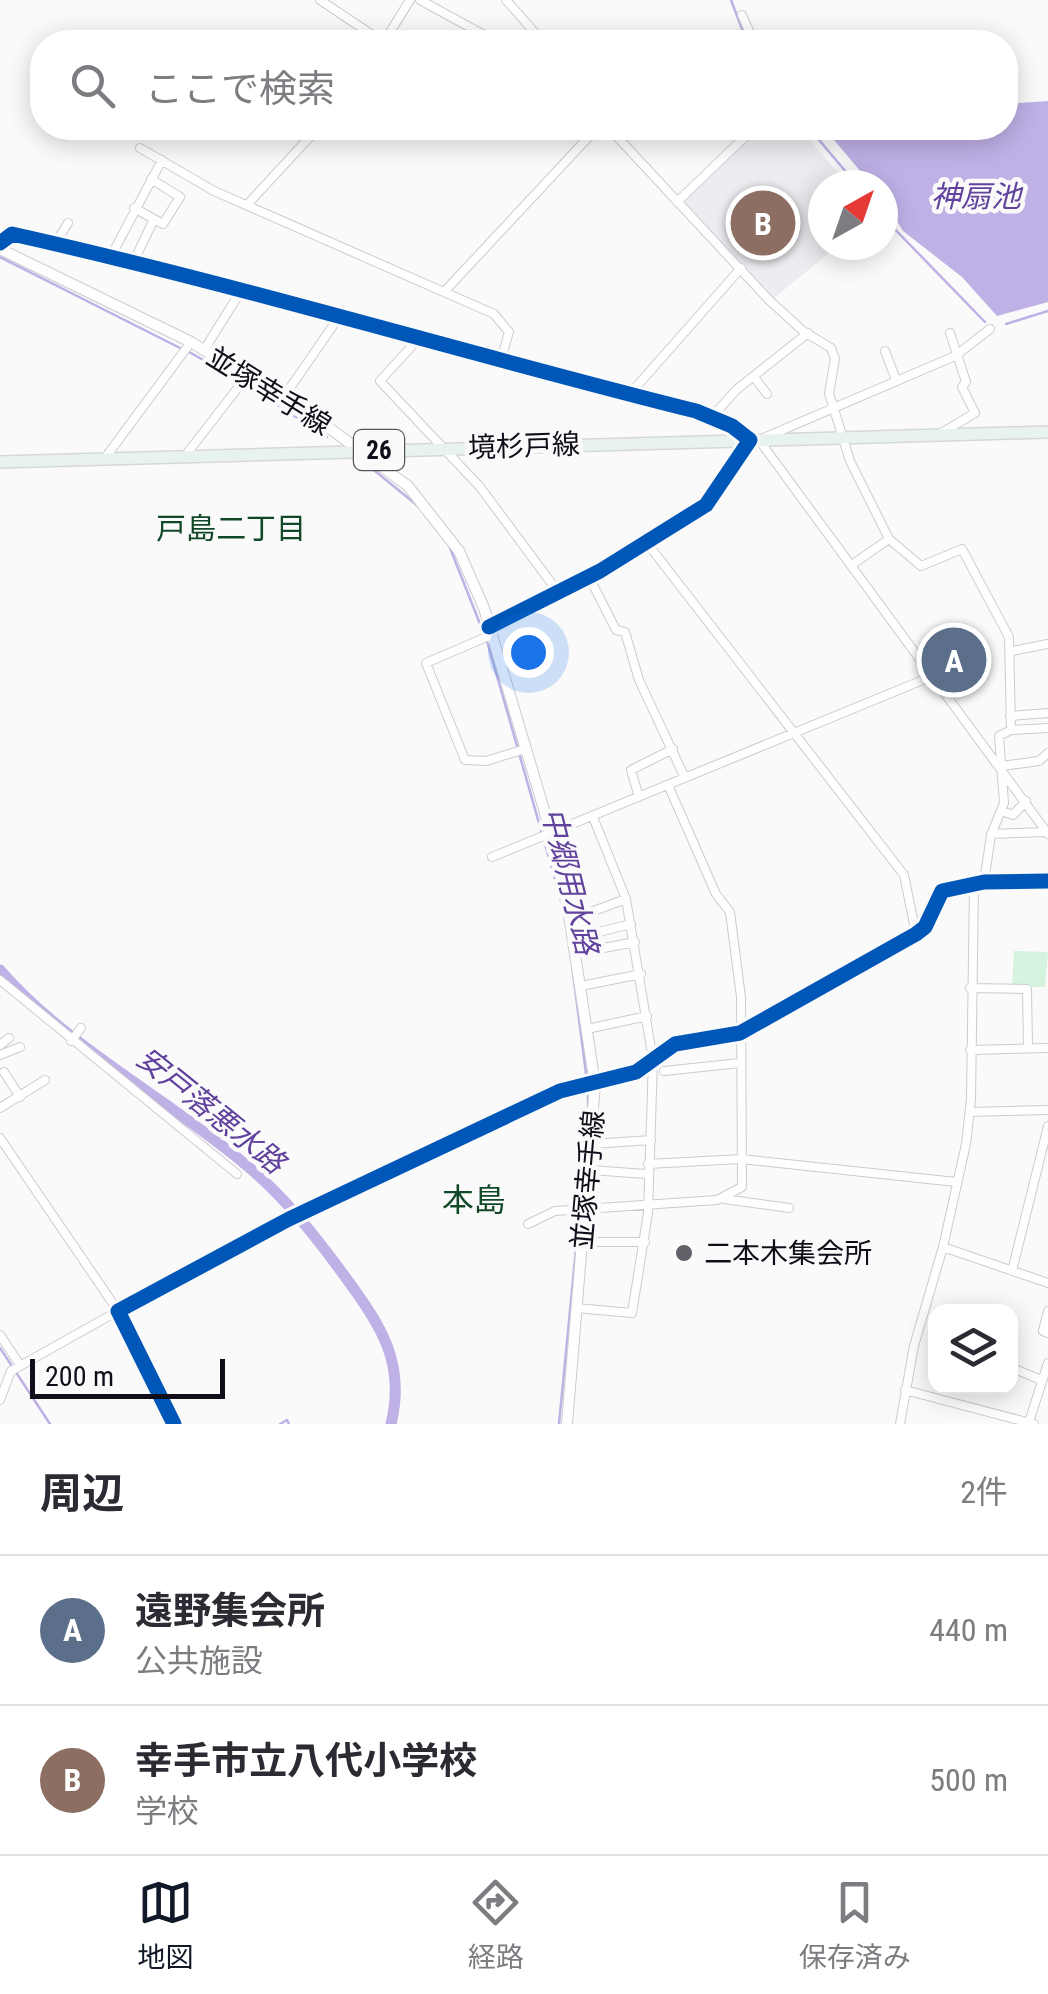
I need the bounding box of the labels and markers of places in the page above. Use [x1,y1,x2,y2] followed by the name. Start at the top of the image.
[730,186,796,260] pin: B
[922,622,986,698] pin: A
[704,1237,872,1270] place label: 二本木集会所
[673,1242,695,1264] marker: 二本木集会所

